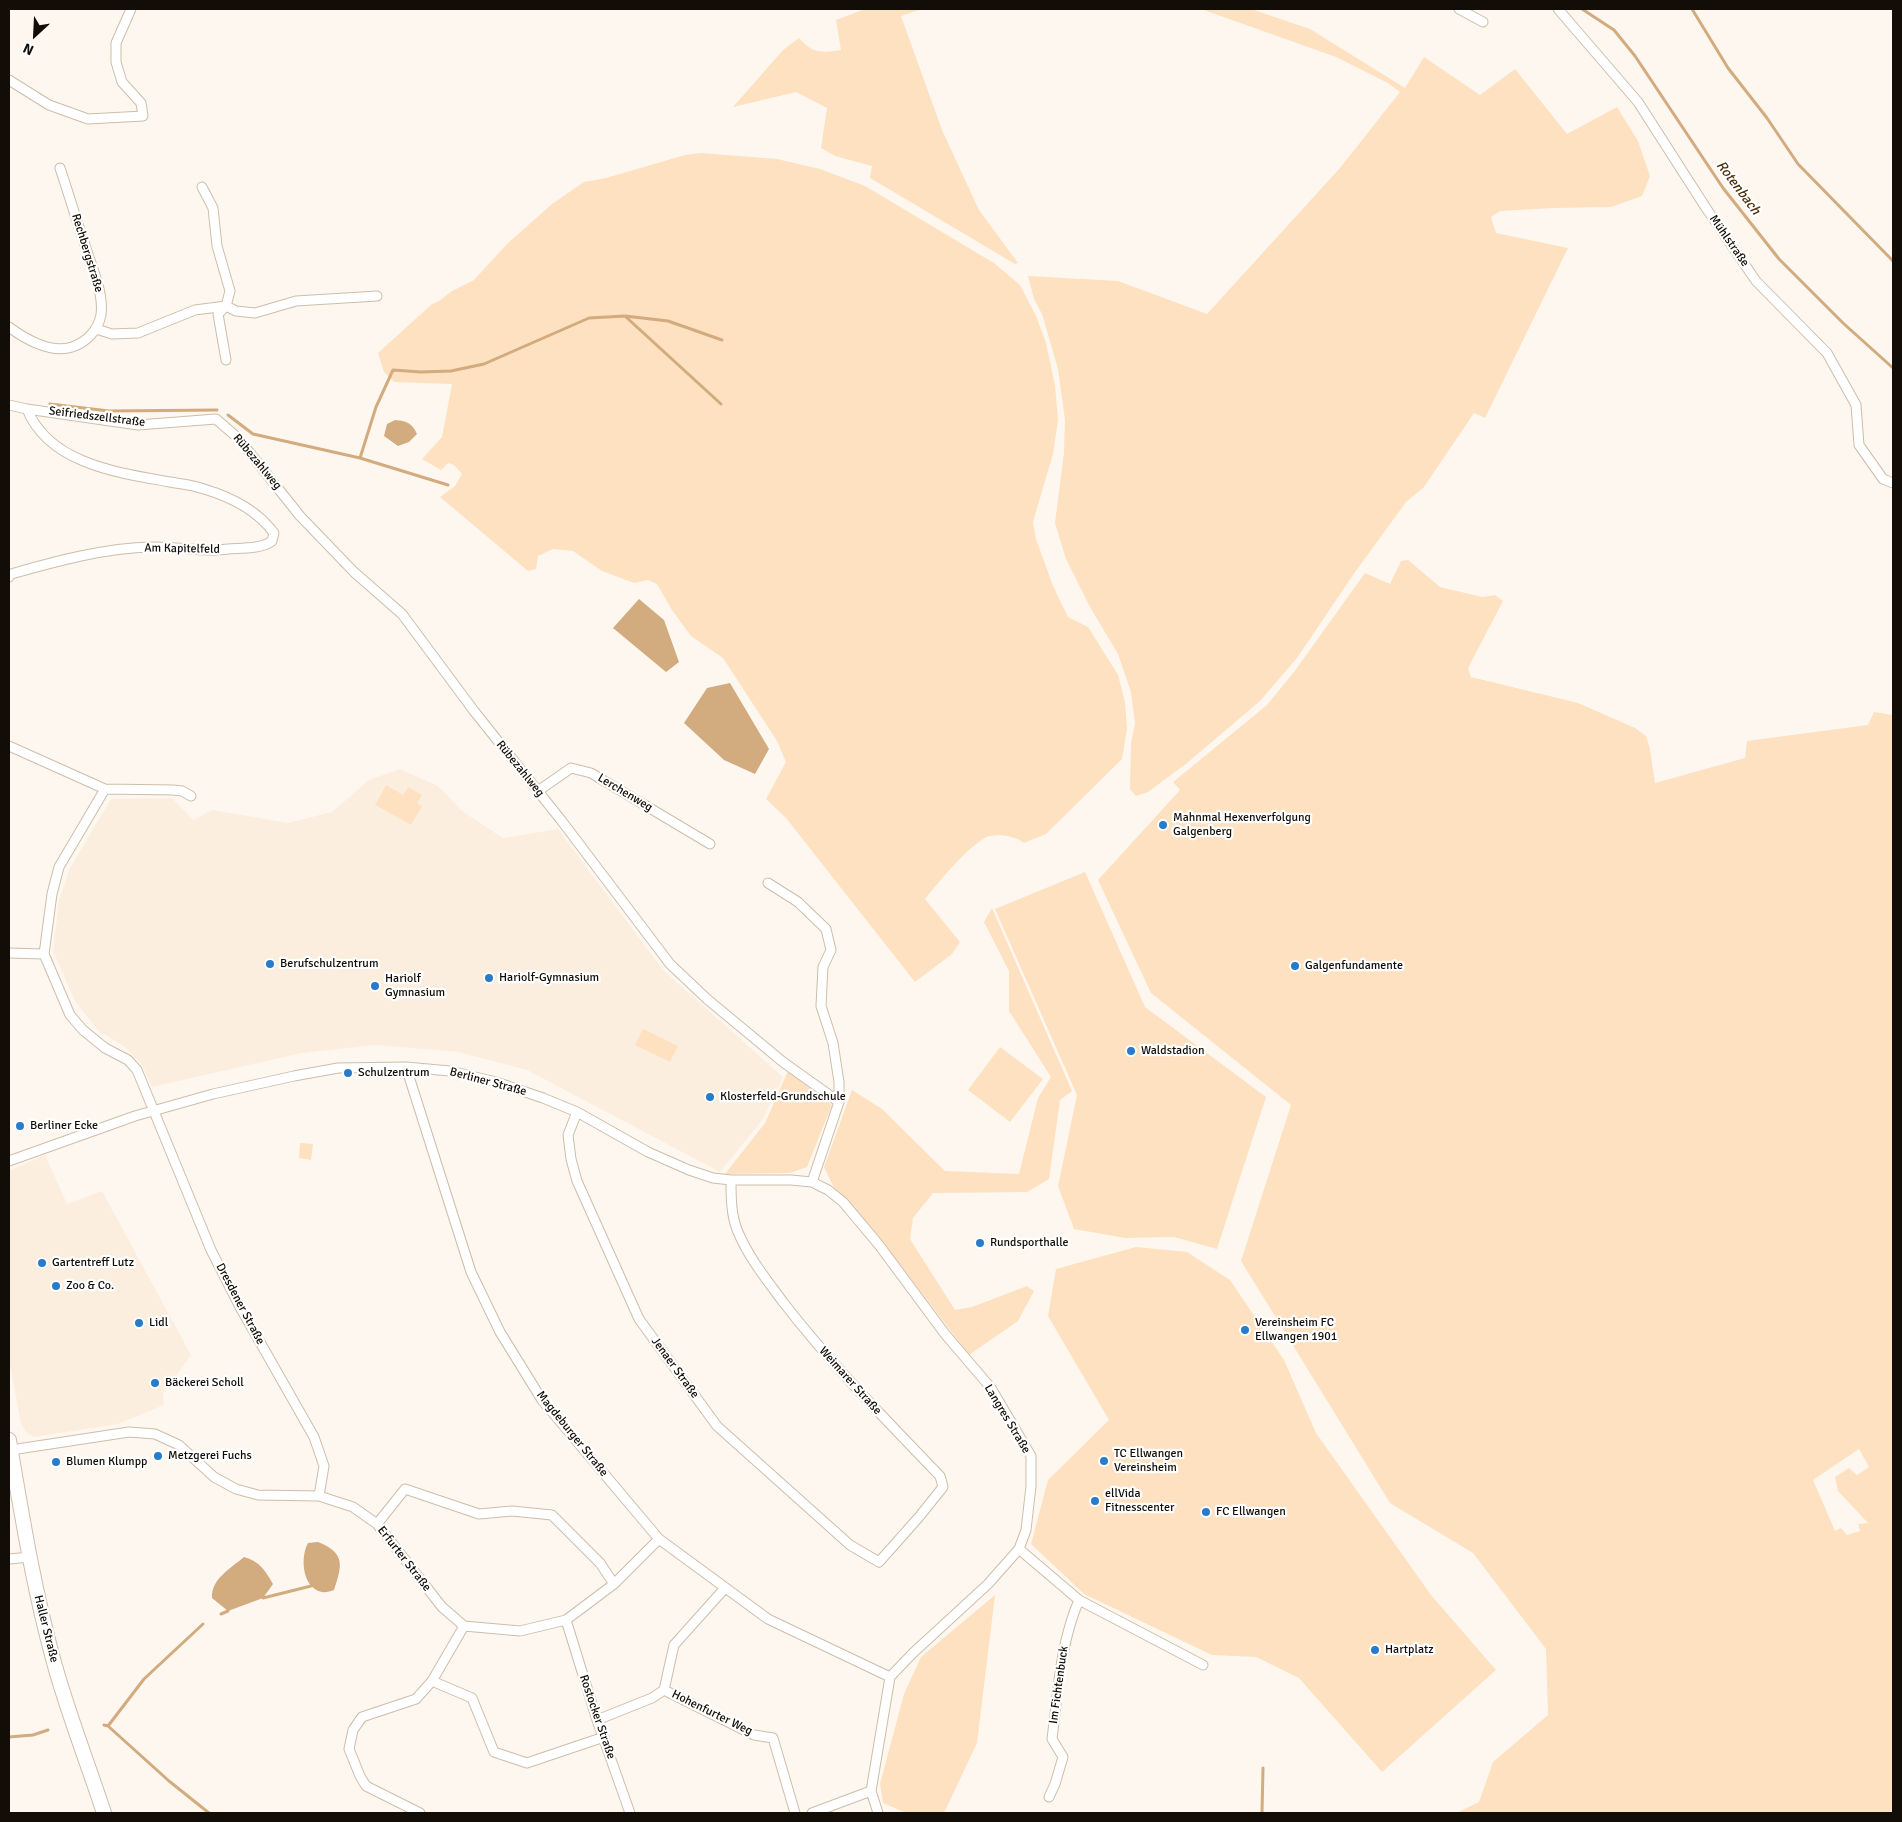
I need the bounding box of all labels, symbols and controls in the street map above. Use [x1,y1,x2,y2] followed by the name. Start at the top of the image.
[10,10,60,60] north arrow
[20,39,36,59] text: N
[1712,158,1764,218] water label: Rotenbach
[68,212,106,294] street label: Rechbergstraße
[1706,212,1752,270] street label: Mühlstraße
[48,404,146,430] street label: Seifriedszellstraße
[230,431,284,493] street label: Rübezahlweg
[144,541,220,557] street label: Am Kapitelfeld
[493,738,547,800] street label: Rübezahlweg
[595,771,655,815] street label: Lerchenweg
[1173,811,1311,839] place label: Mahnmal Hexenverfolgung Galgenberg
[1157,819,1169,831] marker: Mahnmal Hexenverfolgung Galgenberg
[280,957,378,971] place label: Berufschulzentrum
[264,958,276,970] marker: Berufschulzentrum
[1305,959,1403,973] place label: Galgenfundamente
[1289,960,1301,972] marker: Galgenfundamente
[499,971,599,985] place label: Hariolf-Gymnasium
[385,972,445,1000] place label: Hariolf Gymnasium
[483,972,495,984] marker: Hariolf-Gymnasium
[369,980,381,992] marker: Hariolf Gymnasium
[1141,1044,1204,1058] place label: Waldstadion
[1125,1045,1137,1057] marker: Waldstadion
[448,1065,528,1099] street label: Berliner Straße
[358,1066,430,1080] place label: Schulzentrum
[342,1067,354,1079] marker: Schulzentrum
[720,1090,846,1104] place label: Klosterfeld-Grundschule
[704,1091,716,1103] marker: Klosterfeld-Grundschule
[30,1119,98,1133] place label: Berliner Ecke
[14,1120,26,1132] marker: Berliner Ecke
[990,1236,1069,1250] place label: Rundsporthalle
[974,1237,986,1249] marker: Rundsporthalle
[52,1256,134,1270] place label: Gartentreff Lutz
[36,1257,48,1269] marker: Gartentreff Lutz
[213,1261,267,1347] street label: Dresdener Straße
[66,1279,114,1293] place label: Zoo & Co.
[50,1280,62,1292] marker: Zoo & Co.
[149,1316,168,1330] place label: Lidl
[1255,1316,1337,1344] place label: Vereinsheim FC Ellwangen 1901
[133,1317,145,1329] marker: Lidl
[1239,1324,1251,1336] marker: Vereinsheim FC Ellwangen 1901
[648,1335,702,1401] street label: Jenaer Straße
[816,1344,884,1418] street label: Weimarer Straße
[165,1376,244,1390] place label: Bäckerei Scholl
[149,1377,161,1389] marker: Bäckerei Scholl
[981,1382,1033,1456] street label: Langres Straße
[533,1388,611,1480] street label: Magdeburger Straße
[1114,1447,1183,1475] place label: TC Ellwangen Vereinsheim
[168,1449,252,1463] place label: Metzgerei Fuchs
[152,1450,164,1462] marker: Metzgerei Fuchs
[66,1455,147,1469] place label: Blumen Klumpp
[1098,1455,1110,1467] marker: TC Ellwangen Vereinsheim
[50,1456,62,1468] marker: Blumen Klumpp
[1105,1487,1174,1515] place label: ellVida Fitnesscenter
[1089,1495,1101,1507] marker: ellVida Fitnesscenter
[1216,1505,1286,1519] place label: FC Ellwangen
[1200,1506,1212,1518] marker: FC Ellwangen
[374,1524,434,1594] street label: Erfurter Straße
[31,1594,61,1664] street label: Haller Straße
[1385,1643,1434,1657] place label: Hartplatz
[1369,1644,1381,1656] marker: Hartplatz
[1046,1645,1072,1725] street label: Im Fichtenbuck
[576,1673,618,1761] street label: Rostocker Straße
[669,1687,755,1739] street label: Hohenfurter Weg

